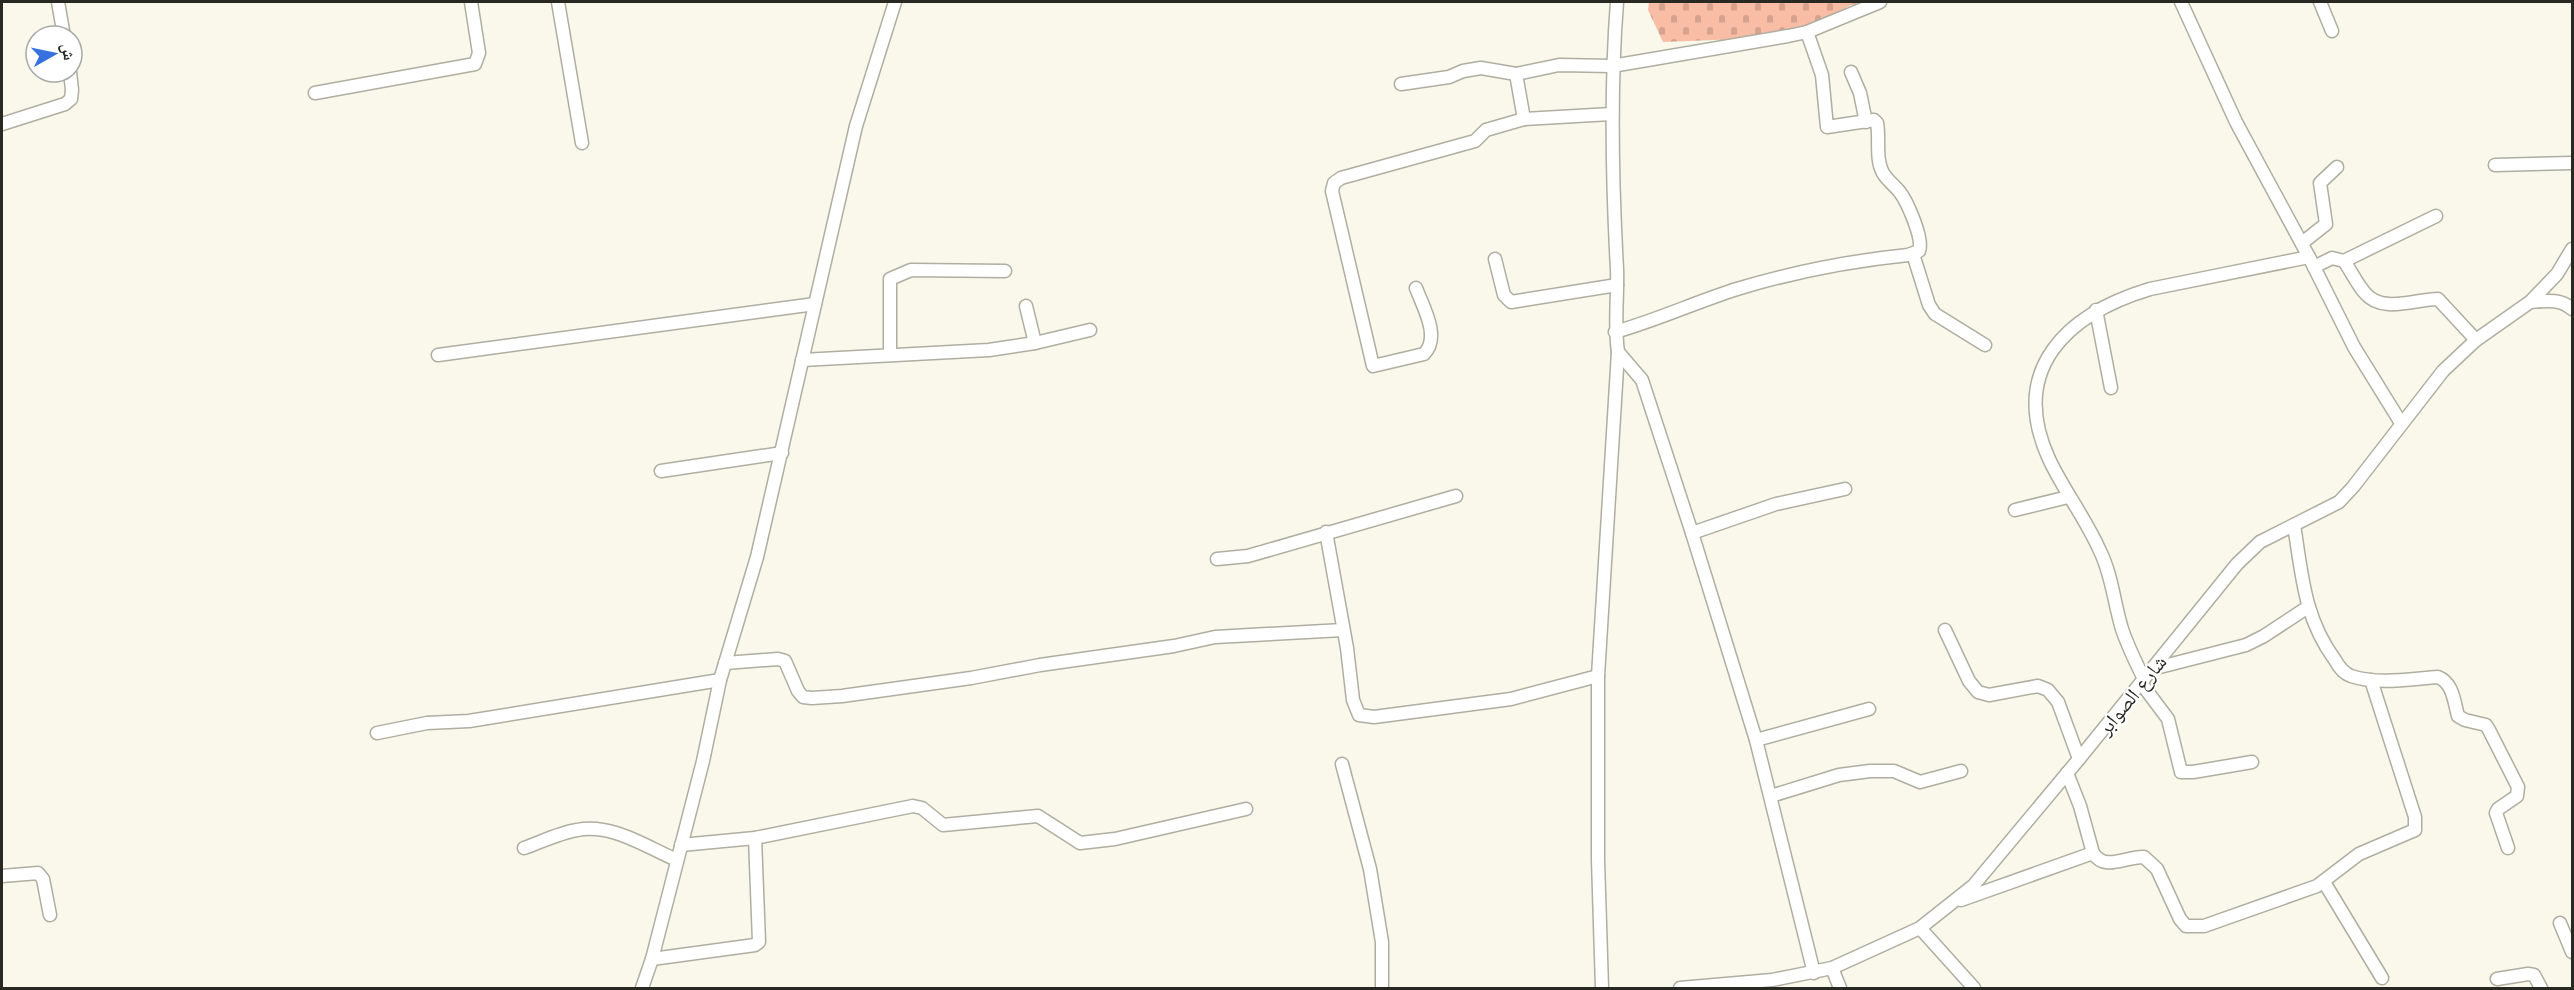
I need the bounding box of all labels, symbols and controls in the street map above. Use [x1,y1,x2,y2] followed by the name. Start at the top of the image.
[24,24,84,84] north arrow
[58,42,80,62] text: ش
[2091,650,2172,741] street label: شارع الصوابر

